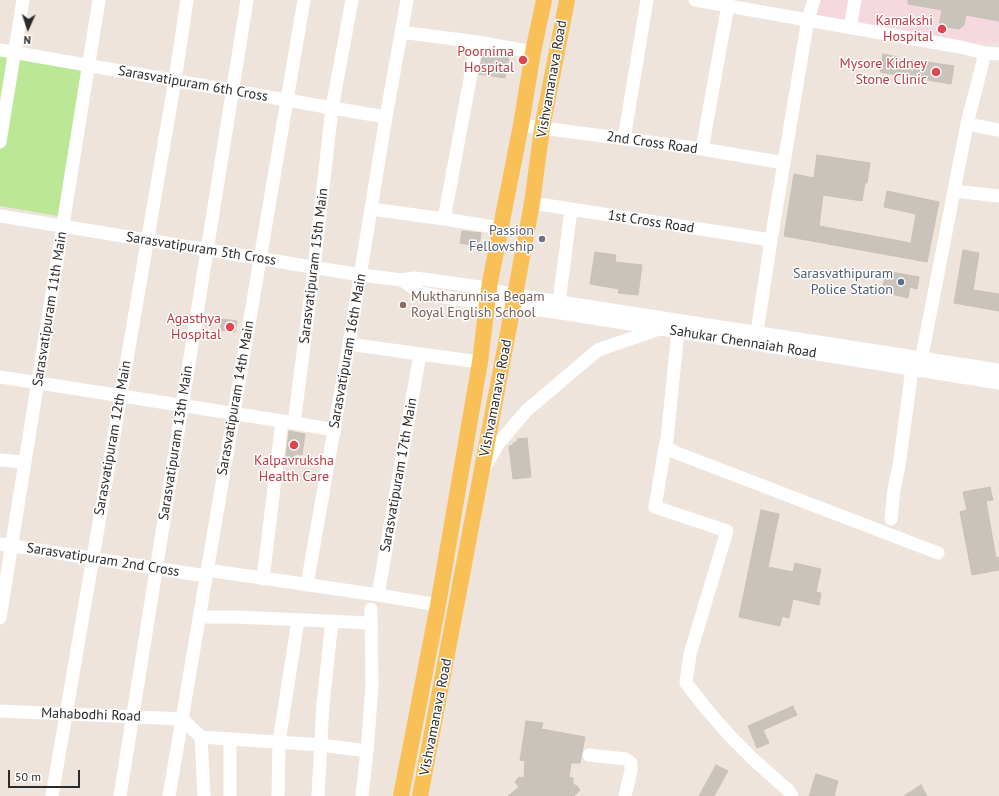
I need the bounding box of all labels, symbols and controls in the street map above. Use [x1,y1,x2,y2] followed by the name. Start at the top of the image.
[8,8,48,48] north arrow
[876,13,933,46] place label: Kamakshi Hospital
[533,19,571,139] street label: Vishvamanava Road
[936,23,948,35] marker: Kamakshi Hospital
[23,33,31,47] text: N
[457,44,514,76] place label: Poornima Hospital
[517,54,529,66] marker: Poornima Hospital
[840,56,927,88] place label: Mysore Kidney Stone Clinic
[117,63,269,105] street label: Sarasvatipuram 6th Cross
[930,66,942,78] marker: Mysore Kidney Stone Clinic
[605,128,699,158] street label: 2nd Cross Road
[296,187,332,345] street label: Sarasvatipuram 15th Main
[607,207,695,237] street label: 1st Cross Road
[469,223,534,256] place label: Passion Fellowship
[125,229,277,269] street label: Sarasvatipuram 5th Cross
[29,230,71,388] street label: Sarasvatipuram 11th Main
[537,234,547,244] marker: Passion Fellowship
[793,266,893,298] place label: Sarasvathipuram Police Station
[326,272,370,430] street label: Sarasvatipuram 16th Main
[896,277,906,287] marker: Sarasvathipuram Police Station
[411,289,545,322] place label: Muktharunnisa Begam Royal English School
[398,300,408,310] marker: Muktharunnisa Begam Royal English School
[167,311,221,344] place label: Agasthya Hospital
[214,319,258,477] street label: Sarasvatipuram 14th Main
[224,321,236,333] marker: Agasthya Hospital
[668,322,818,362] street label: Sahukar Chennaiah Road
[476,338,516,458] street label: Vishvamanava Road
[91,359,135,517] street label: Sarasvatipuram 12th Main
[155,364,197,522] street label: Sarasvatipuram 13th Main
[377,396,421,554] street label: Sarasvatipuram 17th Main
[288,439,300,451] marker: Kalpavruksha Health Care
[254,453,334,486] place label: Kalpavruksha Health Care
[25,540,181,580] street label: Sarasvatipuram 2nd Cross
[416,657,456,777] street label: Vishvamanava Road
[41,705,141,725] street label: Mahabodhi Road
[10,762,82,788] scale bar
[15,769,41,784] text: 50 m

